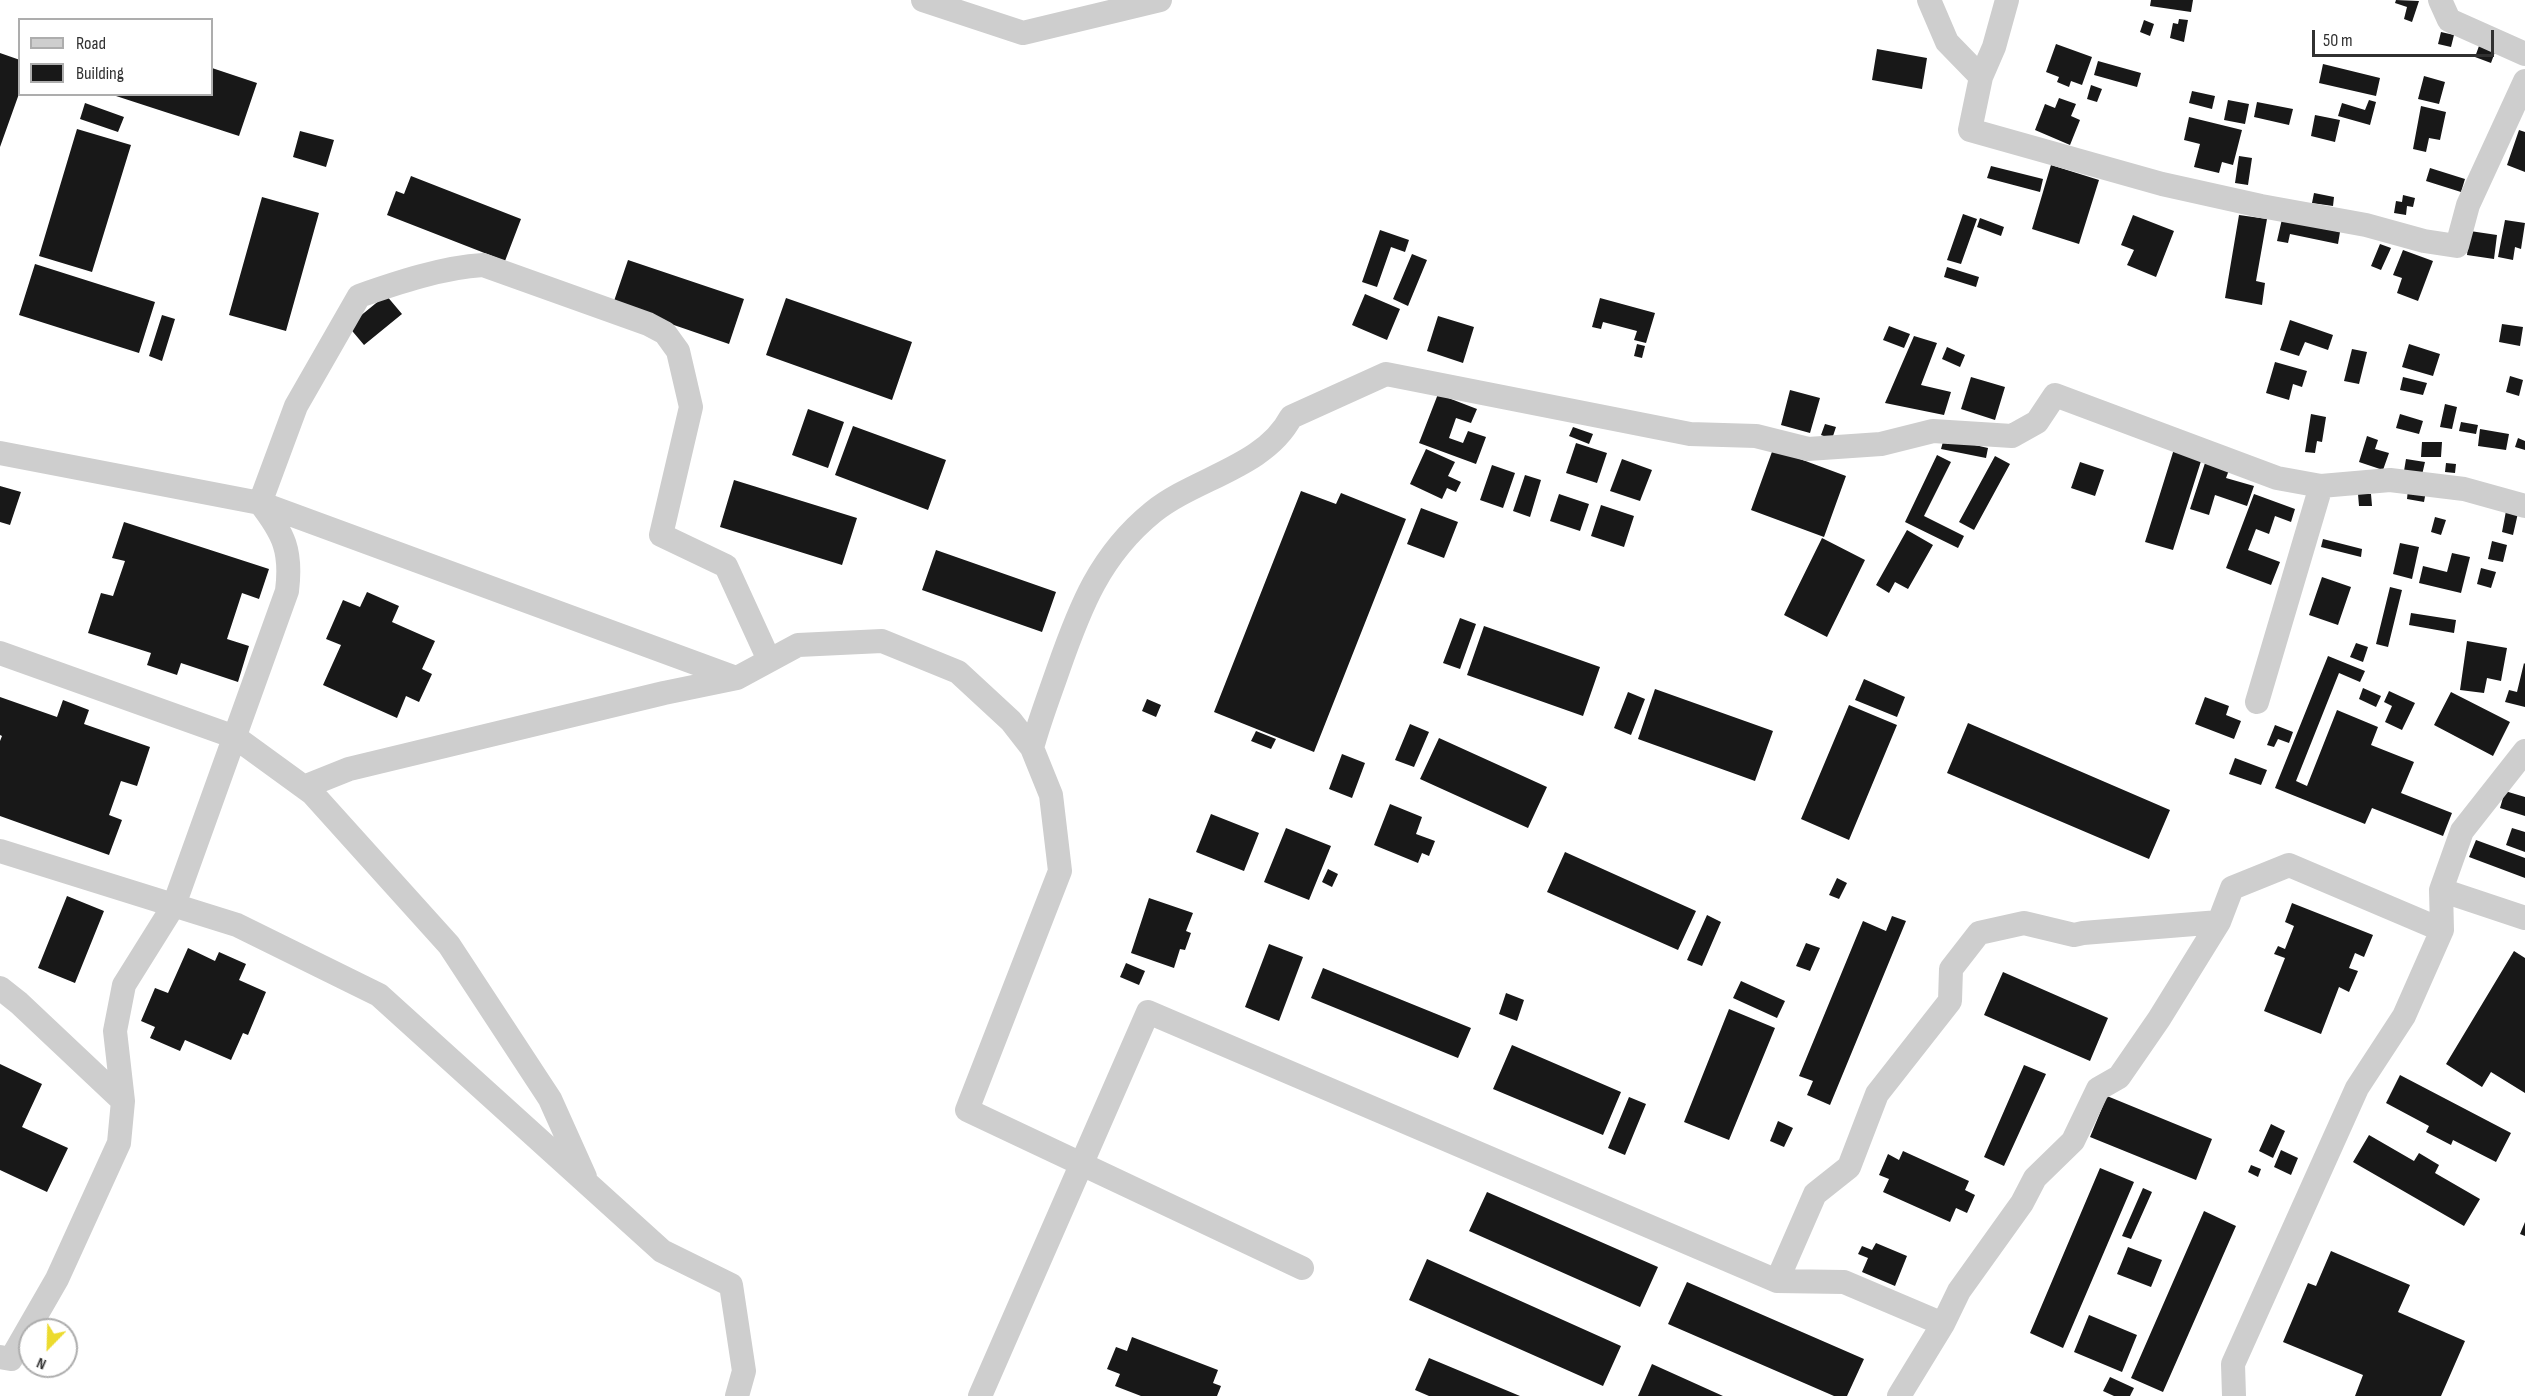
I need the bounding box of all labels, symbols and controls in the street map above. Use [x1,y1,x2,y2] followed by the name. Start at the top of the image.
[18,18,213,96] legend
[2315,18,2496,56] scale bar
[2323,30,2353,51] text: 50 m
[76,33,106,54] text: Road
[76,63,124,84] text: Building
[18,1318,78,1378] north arrow
[34,1353,49,1374] text: N

